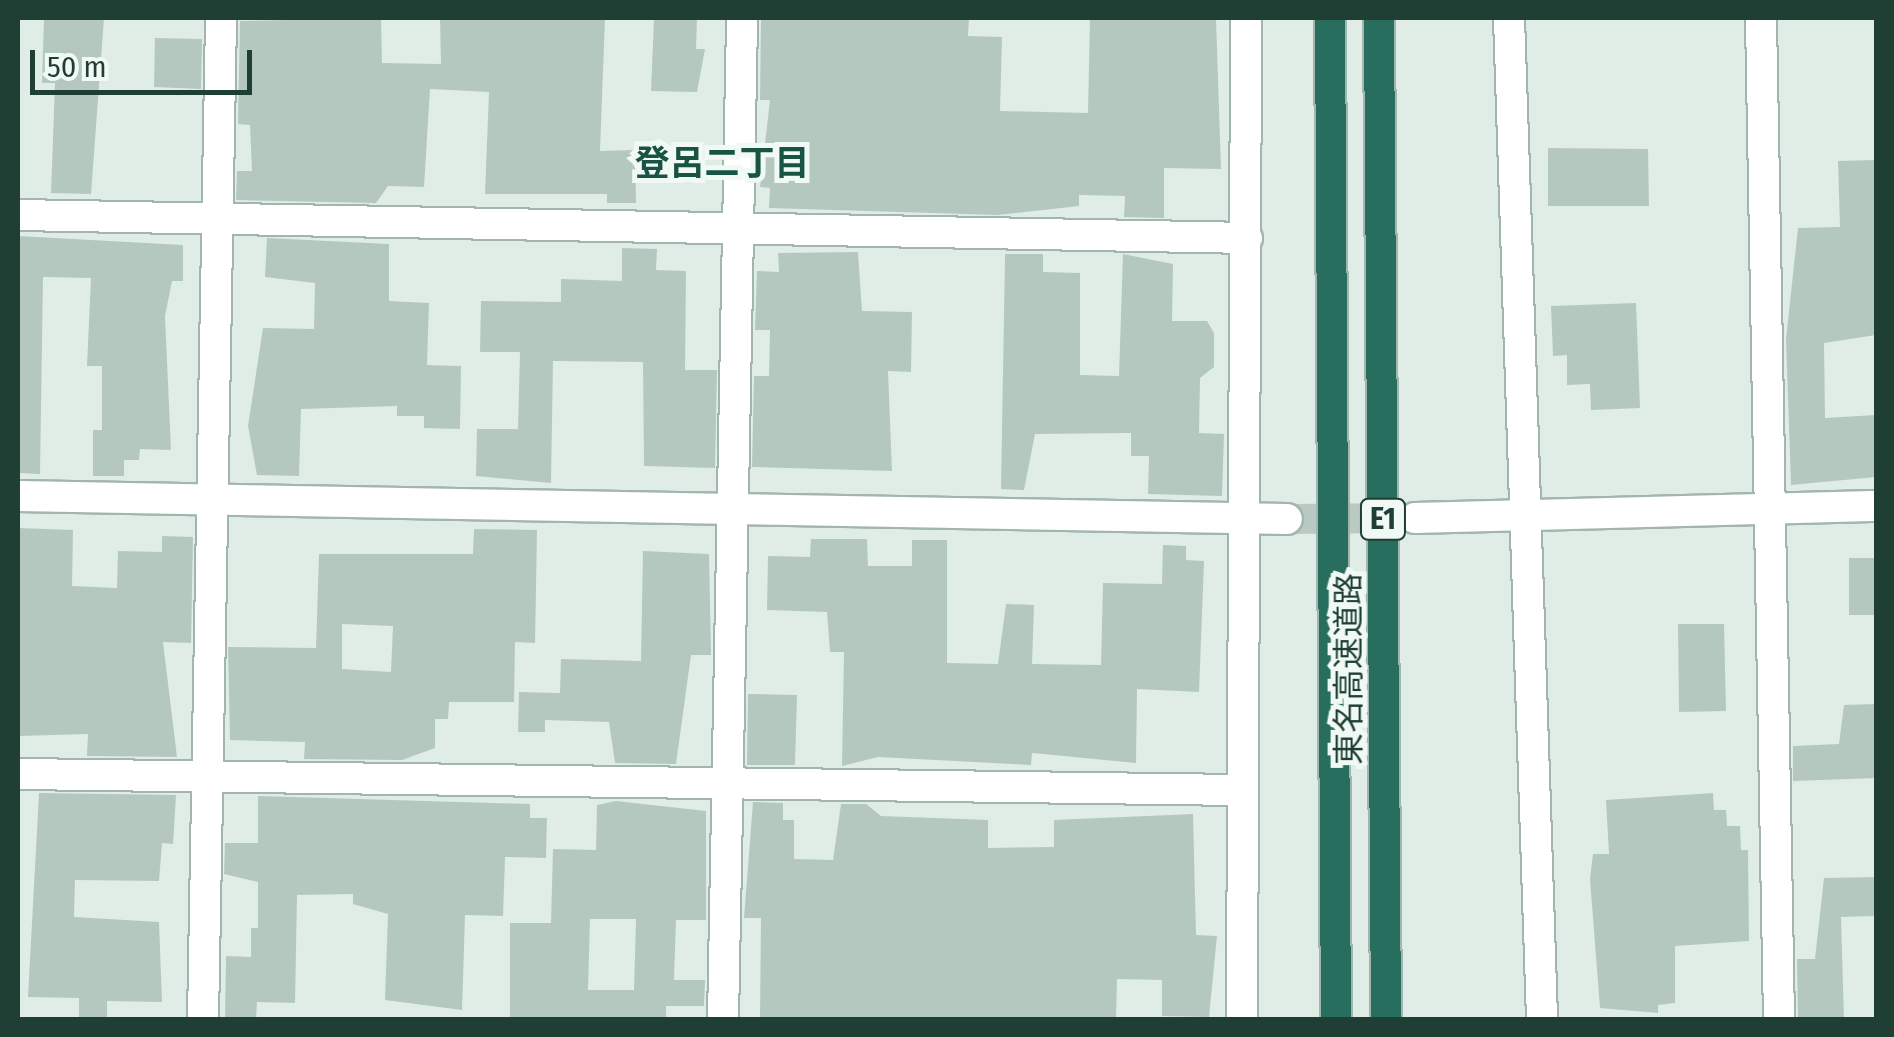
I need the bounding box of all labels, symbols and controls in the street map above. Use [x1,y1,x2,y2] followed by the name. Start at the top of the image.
[35,30,258,92] scale bar
[47,49,107,85] text: 50 m
[635,142,809,184] district label: 登呂二丁目
[1358,494,1408,544] road number: E1
[1330,573,1368,765] street label: 東名高速道路

